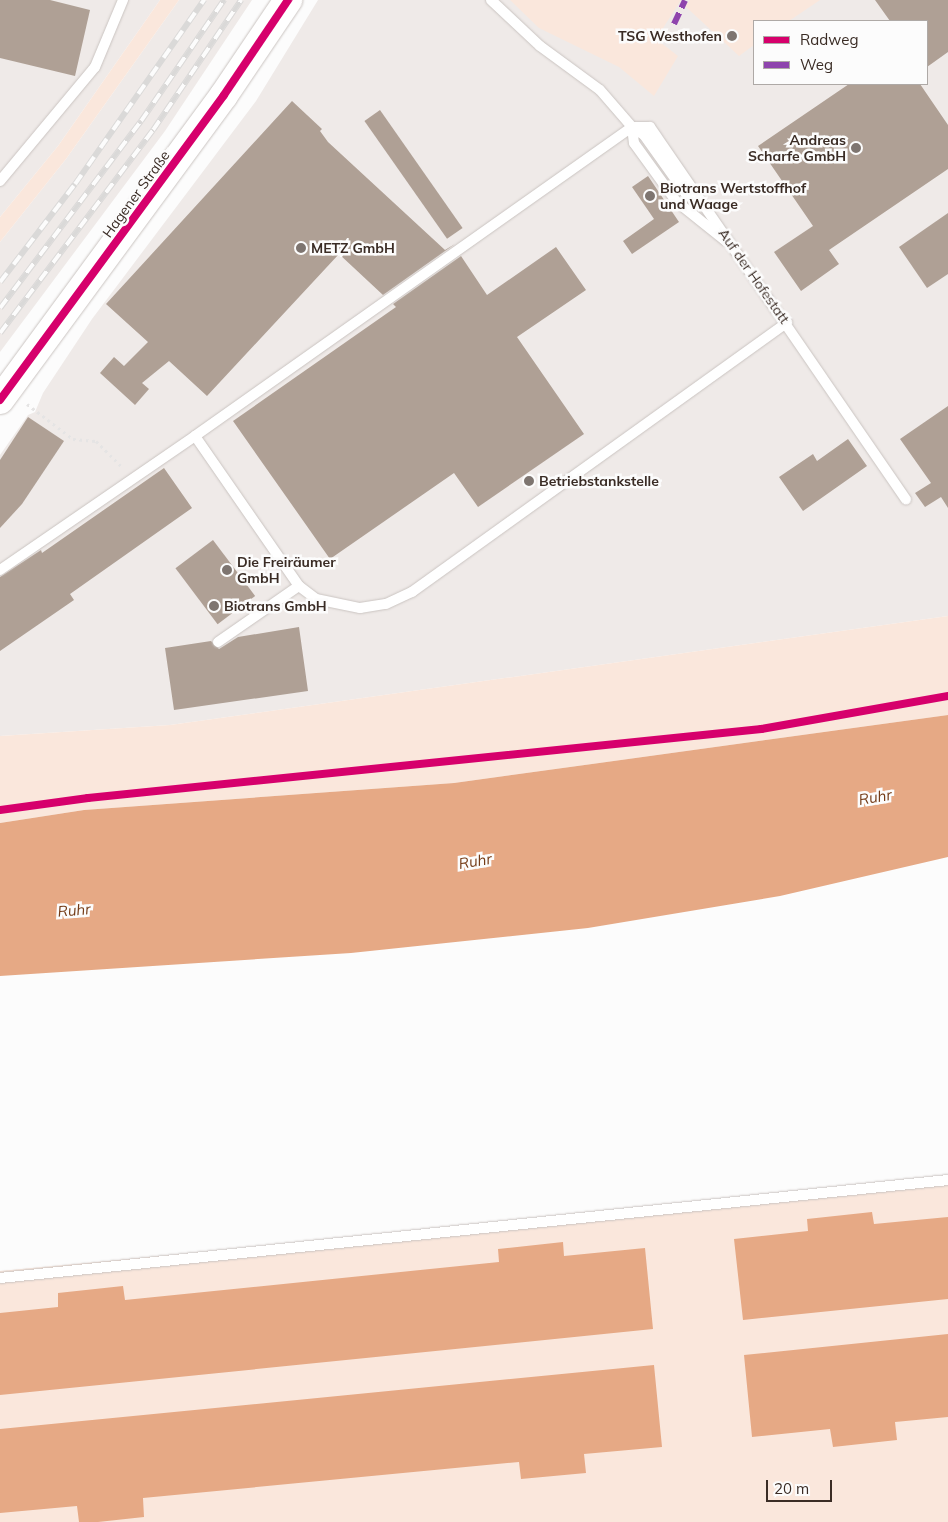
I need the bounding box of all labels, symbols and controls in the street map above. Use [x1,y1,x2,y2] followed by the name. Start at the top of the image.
[753,20,928,85] legend
[618,28,722,44] place label: TSG Westhofen
[726,30,738,42] marker: TSG Westhofen
[800,30,858,49] text: Radweg
[800,55,833,74] text: Weg
[748,132,846,164] place label: Andreas Scharfe GmbH
[850,142,862,154] marker: Andreas Scharfe GmbH
[99,147,173,241] street label: Hagener Straße
[660,180,806,212] place label: Biotrans Wertstoffhof und Waage
[644,190,656,202] marker: Biotrans Wertstoffhof und Waage
[715,225,793,327] street label: Auf der Hofestatt
[311,240,395,256] place label: METZ GmbH
[295,242,307,254] marker: METZ GmbH
[539,473,659,489] place label: Betriebstankstelle
[523,475,535,487] marker: Betriebstankstelle
[237,554,336,586] place label: Die Freiräumer GmbH
[221,564,233,576] marker: Die Freiräumer GmbH
[224,598,327,614] place label: Biotrans GmbH
[208,600,220,612] marker: Biotrans GmbH
[857,786,893,808] water label: Ruhr
[457,850,493,872] water label: Ruhr
[57,900,91,920] water label: Ruhr
[768,1470,834,1502] scale bar
[774,1479,809,1498] text: 20 m

